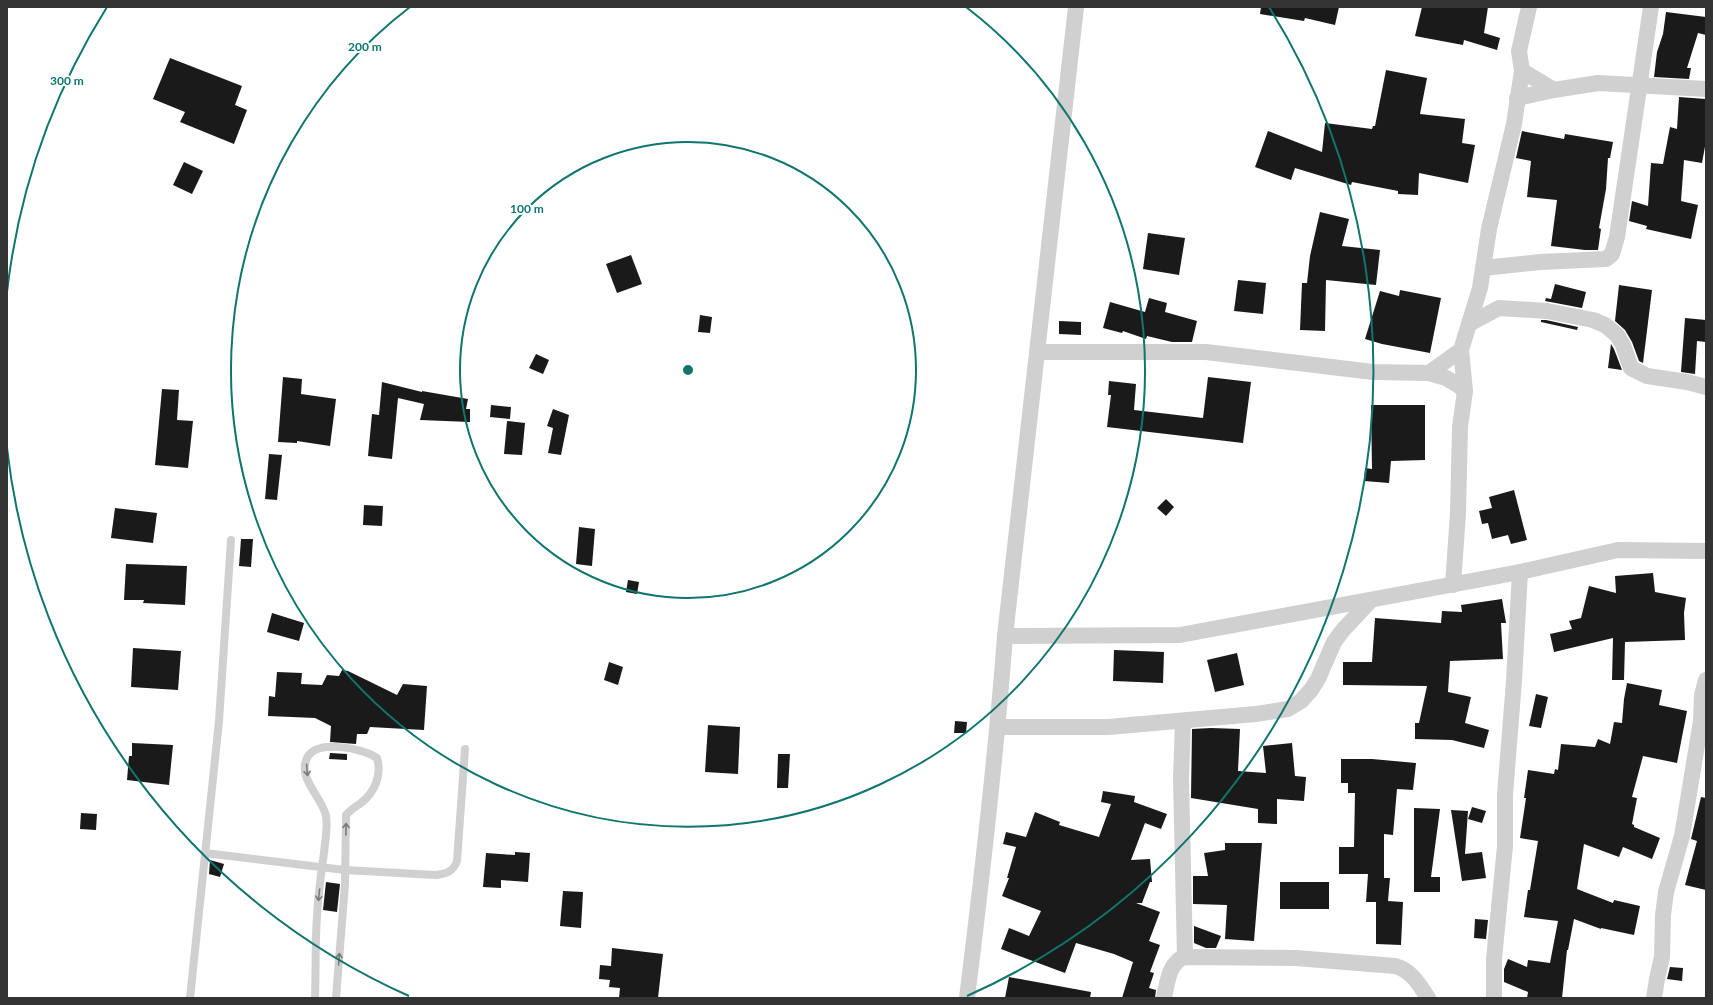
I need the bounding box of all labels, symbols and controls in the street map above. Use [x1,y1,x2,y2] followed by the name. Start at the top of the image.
[348,39,382,54] text: 200 m
[50,73,84,88] text: 300 m
[510,201,544,216] text: 100 m
[681,363,695,377] centre of rings
[303,763,310,776] one-way arrow
[342,823,350,836] one-way arrow
[315,888,322,901] one-way arrow
[336,953,343,966] one-way arrow

